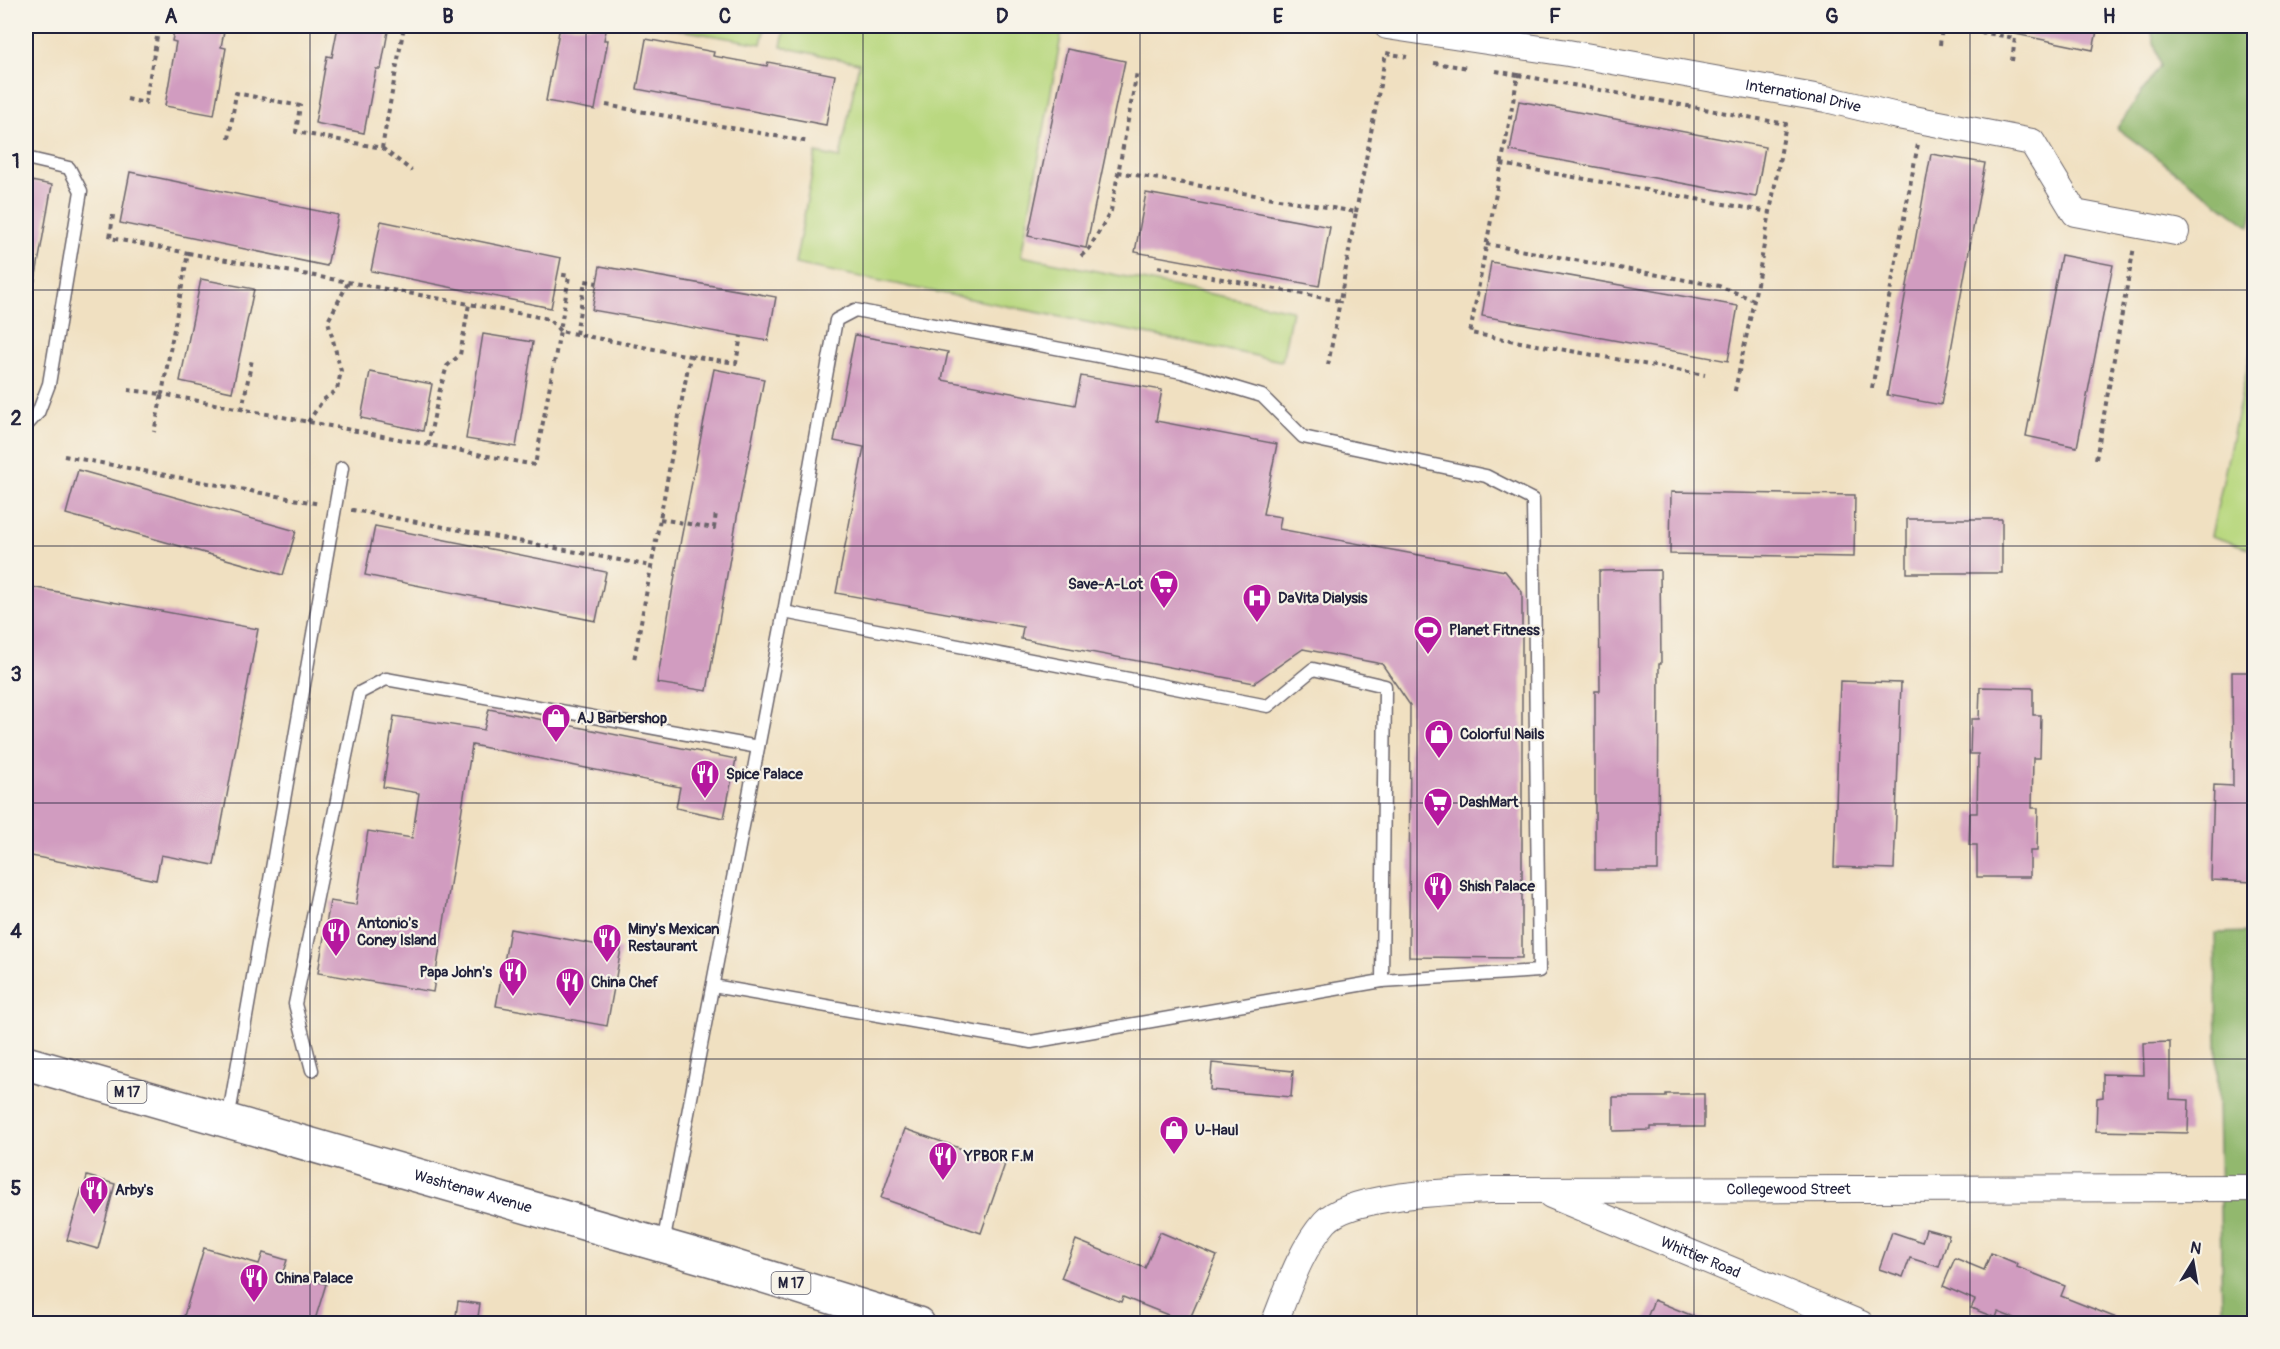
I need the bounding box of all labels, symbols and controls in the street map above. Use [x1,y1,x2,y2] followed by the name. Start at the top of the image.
[165,4,178,29] text: A
[442,4,454,29] text: B
[719,4,731,29] text: C
[996,4,1009,29] text: D
[1273,4,1284,29] text: E
[1549,4,1561,29] text: F
[1825,4,1839,29] text: G
[2103,4,2116,29] text: H
[1744,76,1863,117] street label: International Drive
[12,149,20,174] text: 1
[10,406,22,431] text: 2
[1148,568,1180,610] supermarket icon: Save-A-Lot
[1068,575,1144,594] place label: Save-A-Lot
[1241,582,1273,624] hospital icon: DaVita Dialysis
[1278,589,1368,608] place label: DaVita Dialysis
[1412,614,1444,656] sports icon: Planet Fitness
[1449,621,1540,640] place label: Planet Fitness
[10,662,22,687] text: 3
[540,702,572,744] shop icon: AJ Barbershop
[577,709,667,728] place label: AJ Barbershop
[1423,718,1455,760] shop icon: Colorful Nails
[1460,725,1545,744] place label: Colorful Nails
[689,758,721,800] restaurant icon: Spice Palace
[726,765,804,784] place label: Spice Palace
[1422,786,1454,828] supermarket icon: DashMart
[1459,793,1519,812] place label: DashMart
[1422,870,1454,912] restaurant icon: Shish Palace
[1459,877,1535,896] place label: Shish Palace
[357,914,437,950] place label: Antonio's Coney Island
[320,916,352,958] restaurant icon: Antonio's Coney Island
[10,919,22,944] text: 4
[628,920,720,956] place label: Miny's Mexican Restaurant
[591,922,623,964] restaurant icon: Miny's Mexican Restaurant
[497,956,529,998] restaurant icon: Papa John's
[420,963,492,982] place label: Papa John's
[554,966,586,1008] restaurant icon: China Chef
[591,973,659,992] place label: China Chef
[108,1081,146,1103] road number: M 17
[1158,1114,1190,1156] shop icon: U-Haul
[1195,1121,1239,1140] place label: U-Haul
[927,1140,959,1182] restaurant icon: YPBOR F.M
[963,1147,1034,1166] place label: YPBOR F.M
[412,1166,535,1218] street label: Washtenaw Avenue
[78,1174,110,1216] restaurant icon: Arby's
[11,1176,22,1201] text: 5
[1726,1180,1852,1199] street label: Collegewood Street
[115,1181,154,1200] place label: Arby's
[2163,1232,2223,1292] north arrow
[1658,1233,1743,1283] street label: Whittier Road
[2188,1237,2203,1259] text: N
[238,1262,270,1304] restaurant icon: China Palace
[275,1269,354,1288] place label: China Palace
[772,1272,810,1294] road number: M 17

